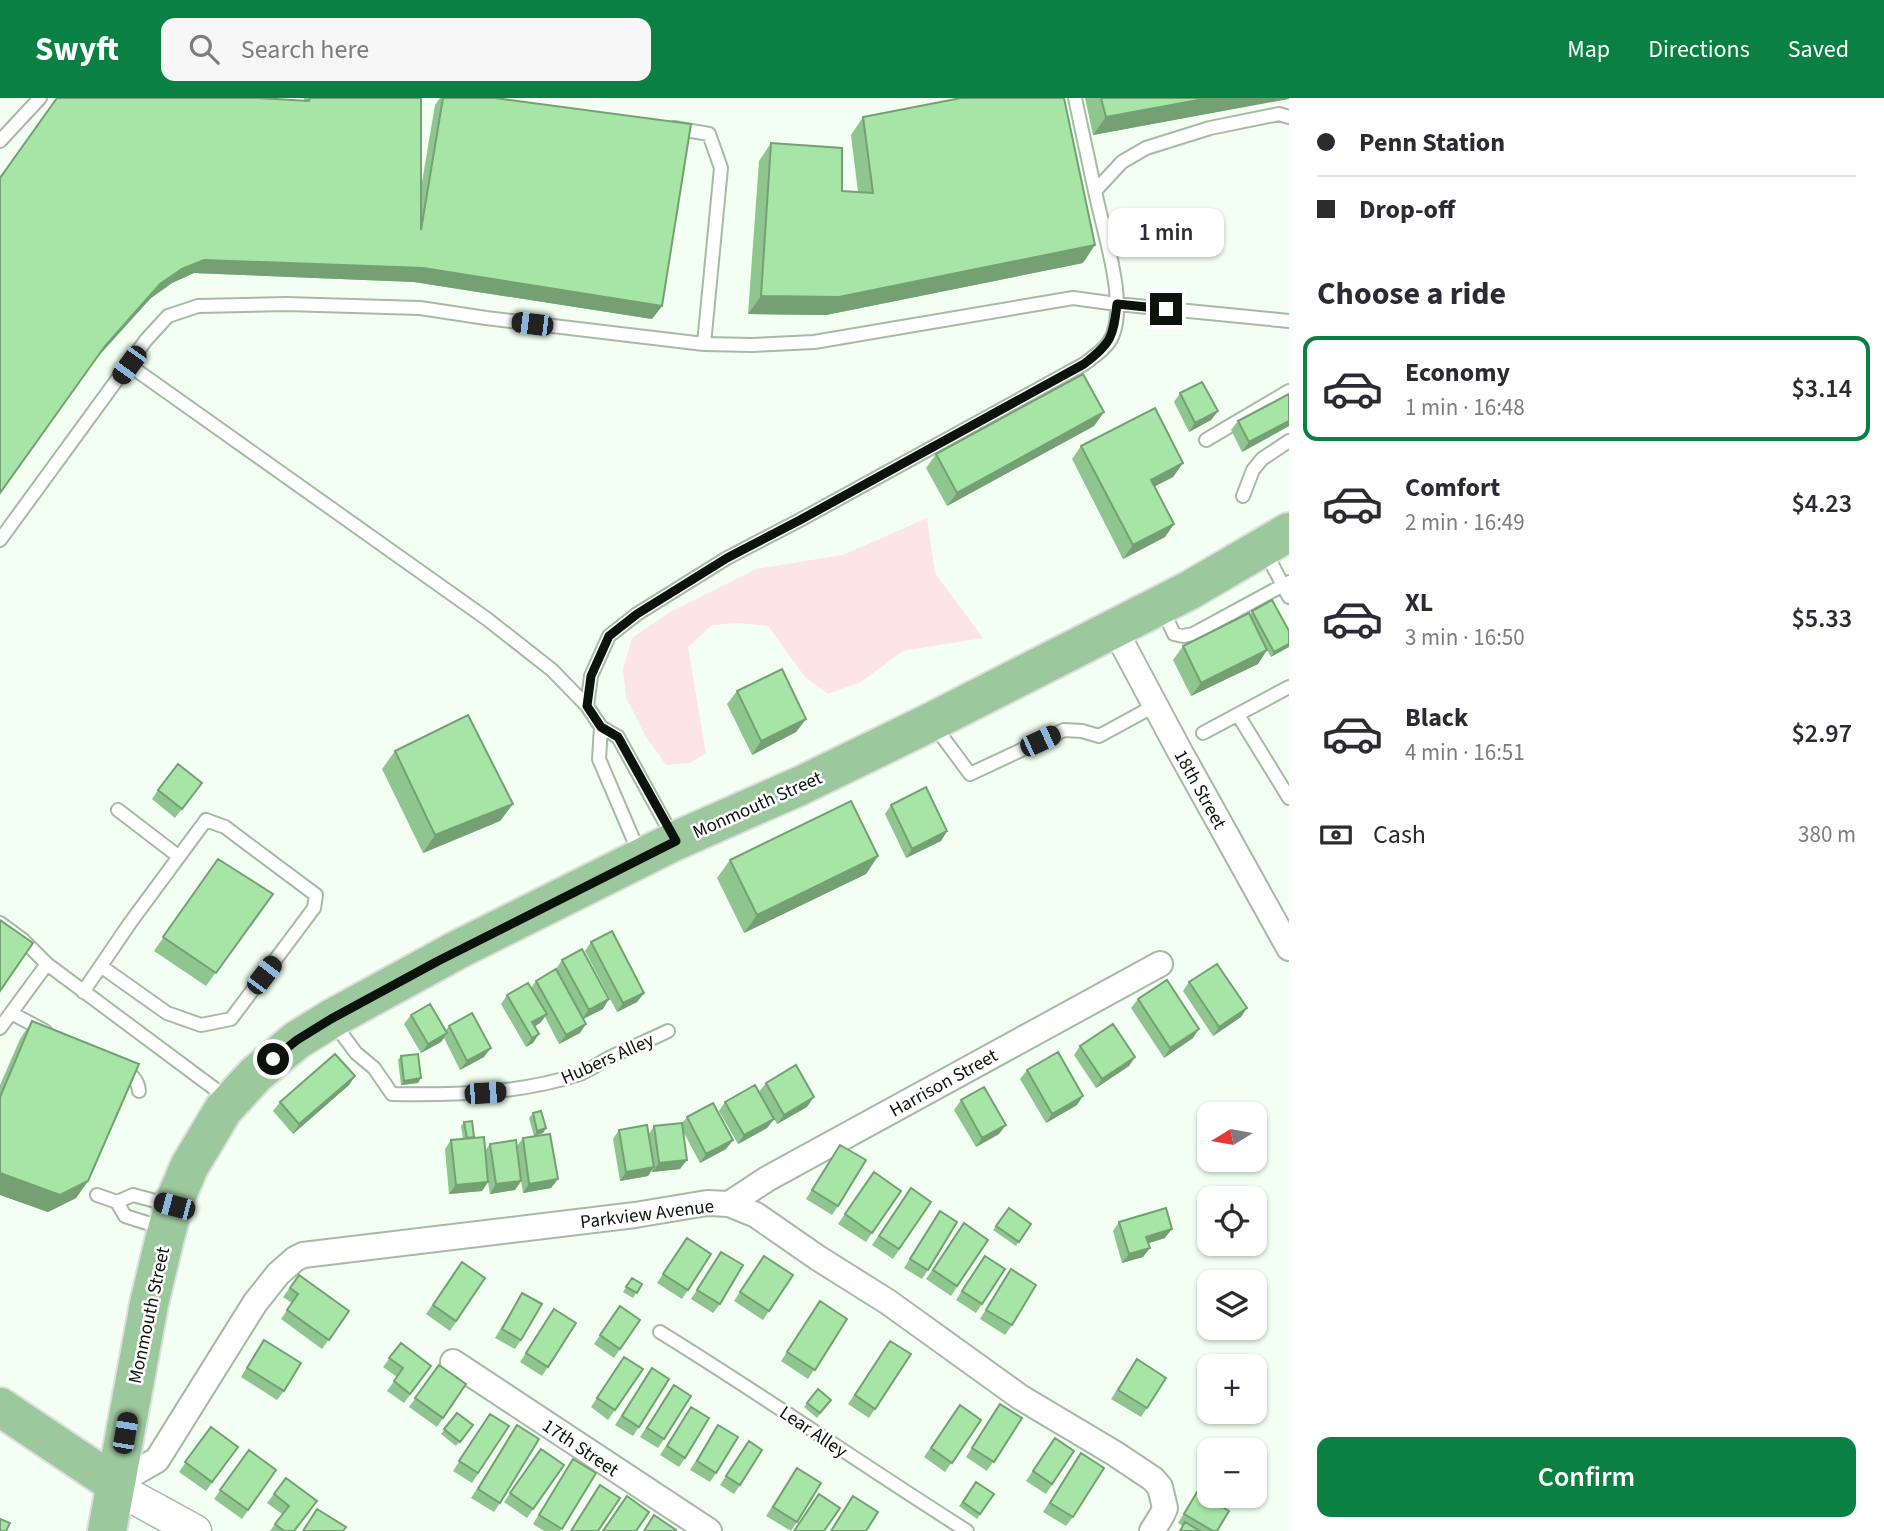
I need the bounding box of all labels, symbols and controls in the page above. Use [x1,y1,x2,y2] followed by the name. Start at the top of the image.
[161,18,651,81] search box
[35,26,119,73] text: Swyft
[185,30,223,68] icon: search
[241,31,369,68] text: Search here
[1567,32,1610,67] text: Map
[1648,32,1750,67] text: Directions
[1788,32,1849,67] text: Saved
[1359,124,1505,161] text: Penn Station
[1359,191,1455,228] text: Drop-off
[1108,208,1224,256] callout: 1 min
[1139,216,1193,249] text: 1 min
[1317,271,1506,317] text: Choose a ride
[1150,293,1182,325] route end
[510,311,555,337] car
[109,342,150,388] car
[1405,354,1510,391] text: Economy
[1321,357,1384,420] icon: car
[1791,370,1852,407] text: $3.14
[1405,391,1525,424] text: 1 min · 16:48
[1405,469,1500,506] text: Comfort
[1321,472,1384,535] icon: car
[1791,485,1852,522] text: $4.23
[1405,506,1525,539] text: 2 min · 16:49
[1405,584,1433,621] text: XL
[1321,587,1384,650] icon: car
[1791,600,1852,637] text: $5.33
[1405,621,1525,654] text: 3 min · 16:50
[1405,699,1468,736] text: Black
[1321,702,1384,765] icon: car
[1791,715,1852,752] text: $2.97
[1017,723,1064,759] car
[1405,736,1525,769] text: 4 min · 16:51
[1167,745,1233,835] street label: 18th Street
[689,765,827,846] street label: Monmouth Street
[1317,816,1355,854] icon: cash
[1373,816,1426,853] text: Cash
[1798,818,1856,851] text: 380 m
[243,952,286,998] car
[557,1027,659,1092] street label: Hubers Alley
[885,1042,1003,1124] street label: Harrison Street
[257,1043,289,1075] route start
[464,1081,507,1105] car
[1197,1102,1267,1172] north arrow
[1197,1102,1267,1508] map controls
[1197,1186,1267,1256] button: locate
[151,1190,198,1222] car
[579,1193,716,1236] street label: Parkview Avenue
[122,1244,177,1386] street label: Monmouth Street
[1197,1270,1267,1340] button: layers
[1197,1354,1267,1424] button: +
[774,1400,853,1465] street label: Lear Alley
[112,1410,139,1456] car
[537,1413,624,1484] street label: 17th Street
[1317,1437,1856,1517] button: Confirm
[1197,1438,1267,1508] button: −

